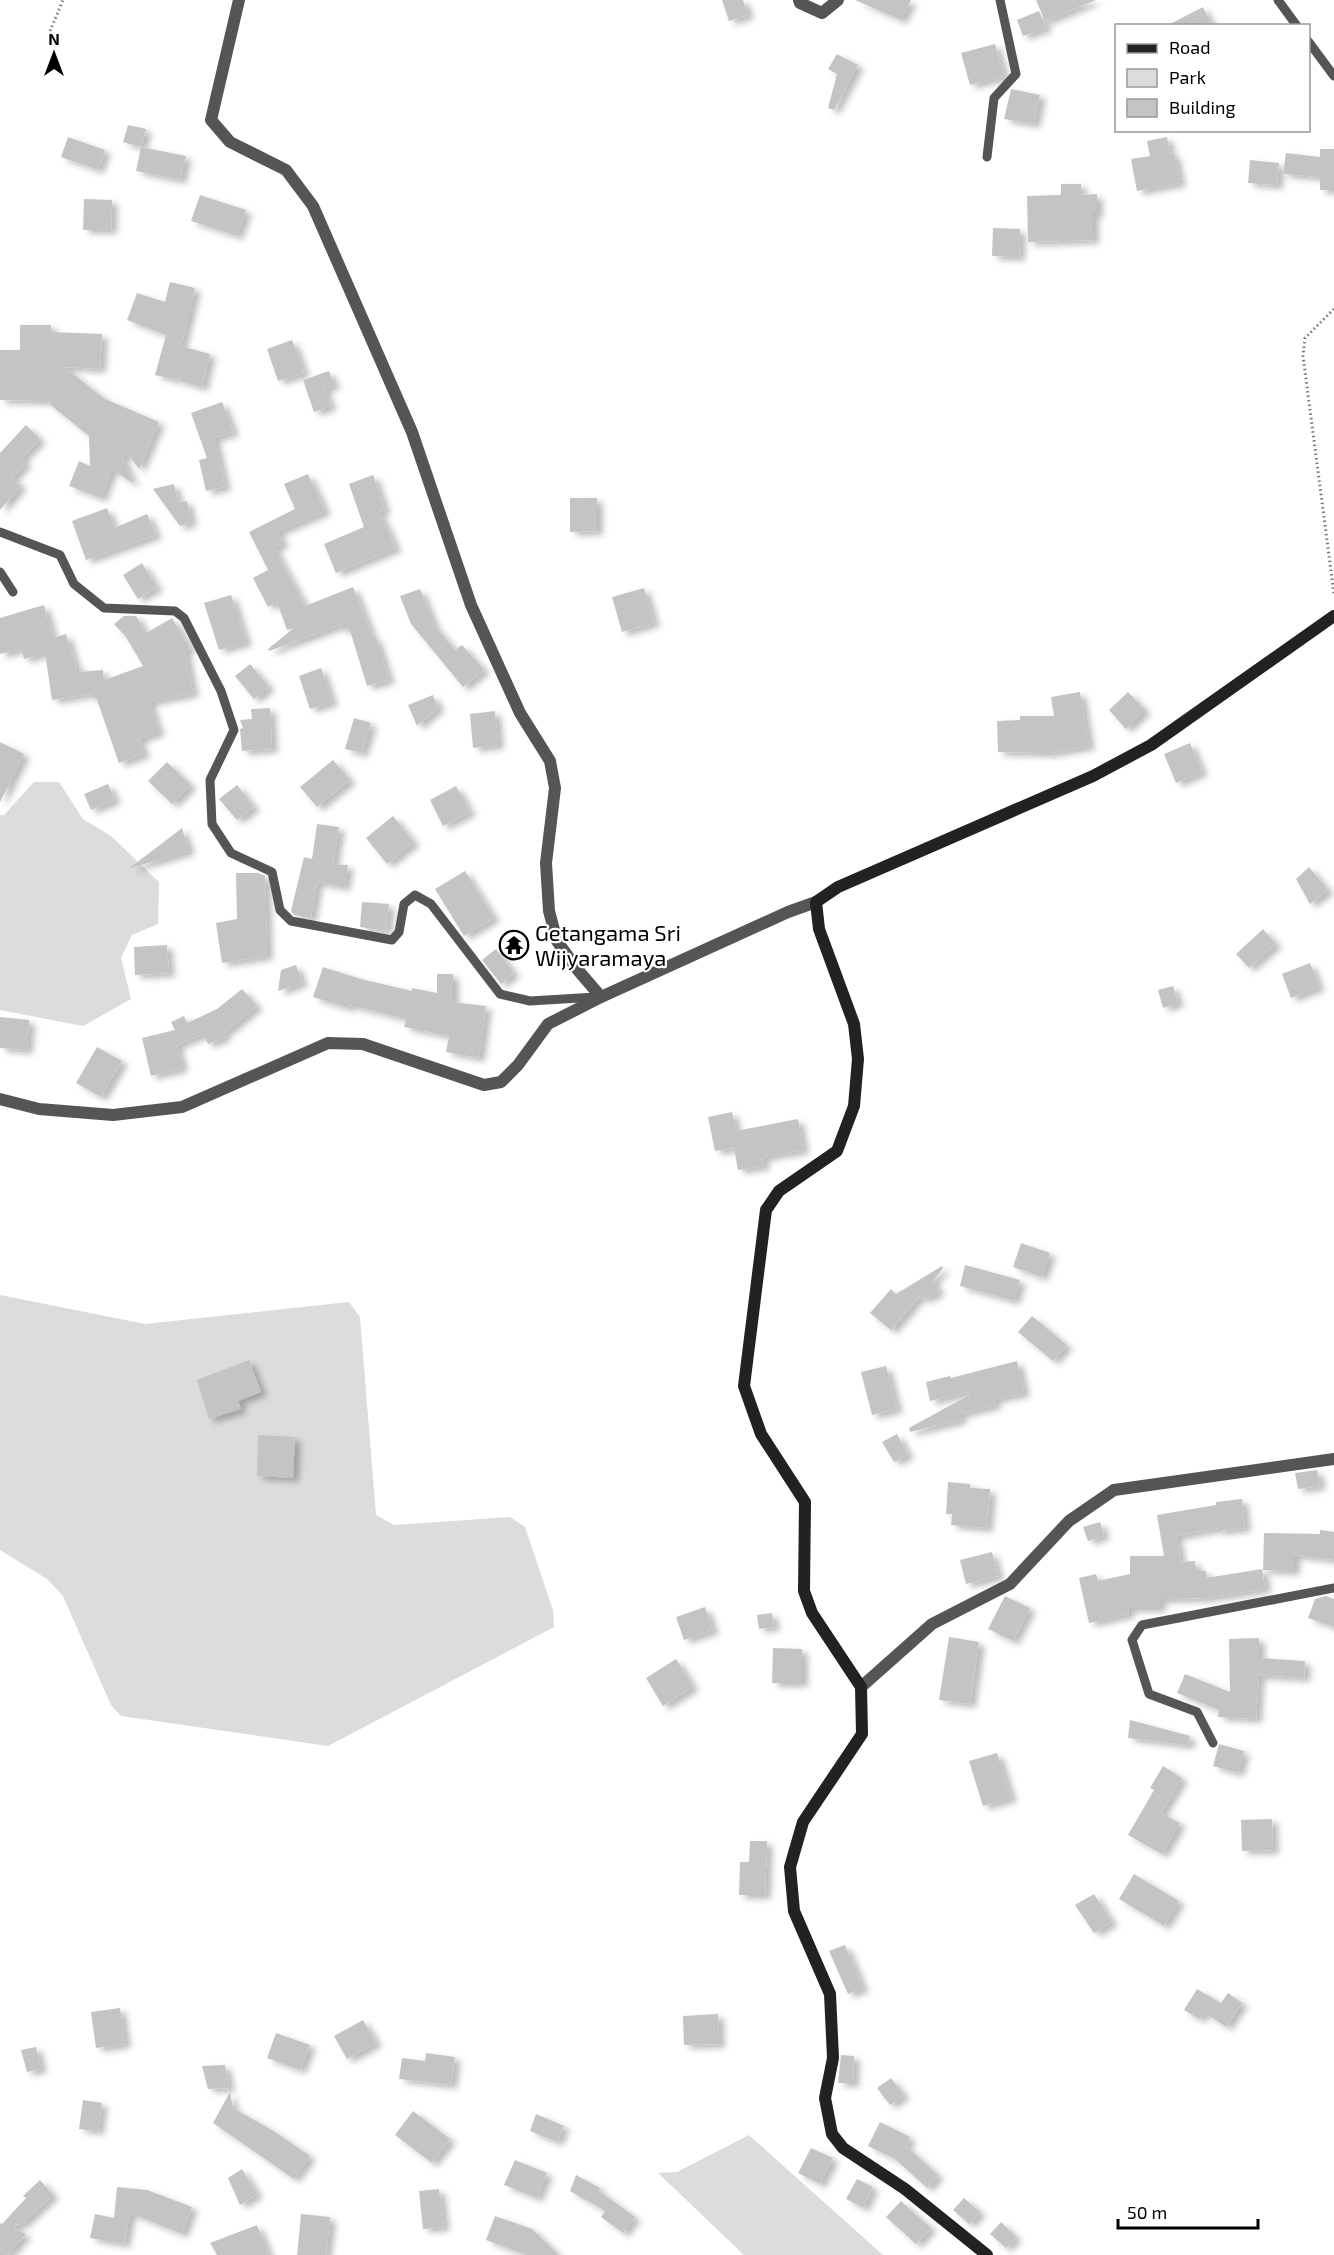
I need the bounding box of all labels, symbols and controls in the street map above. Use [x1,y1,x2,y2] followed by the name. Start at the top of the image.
[24,24,84,84] north arrow
[1115,24,1310,132] legend
[48,29,60,48] text: N
[1169,36,1210,58] text: Road
[1169,66,1206,88] text: Park
[1169,96,1236,118] text: Building
[535,919,681,971] place label: Getangama Sri Wijyaramaya
[498,929,530,961] temple icon: Getangama Sri Wijyaramaya
[1118,2192,1258,2230] scale bar
[1127,2201,1167,2223] text: 50 m

